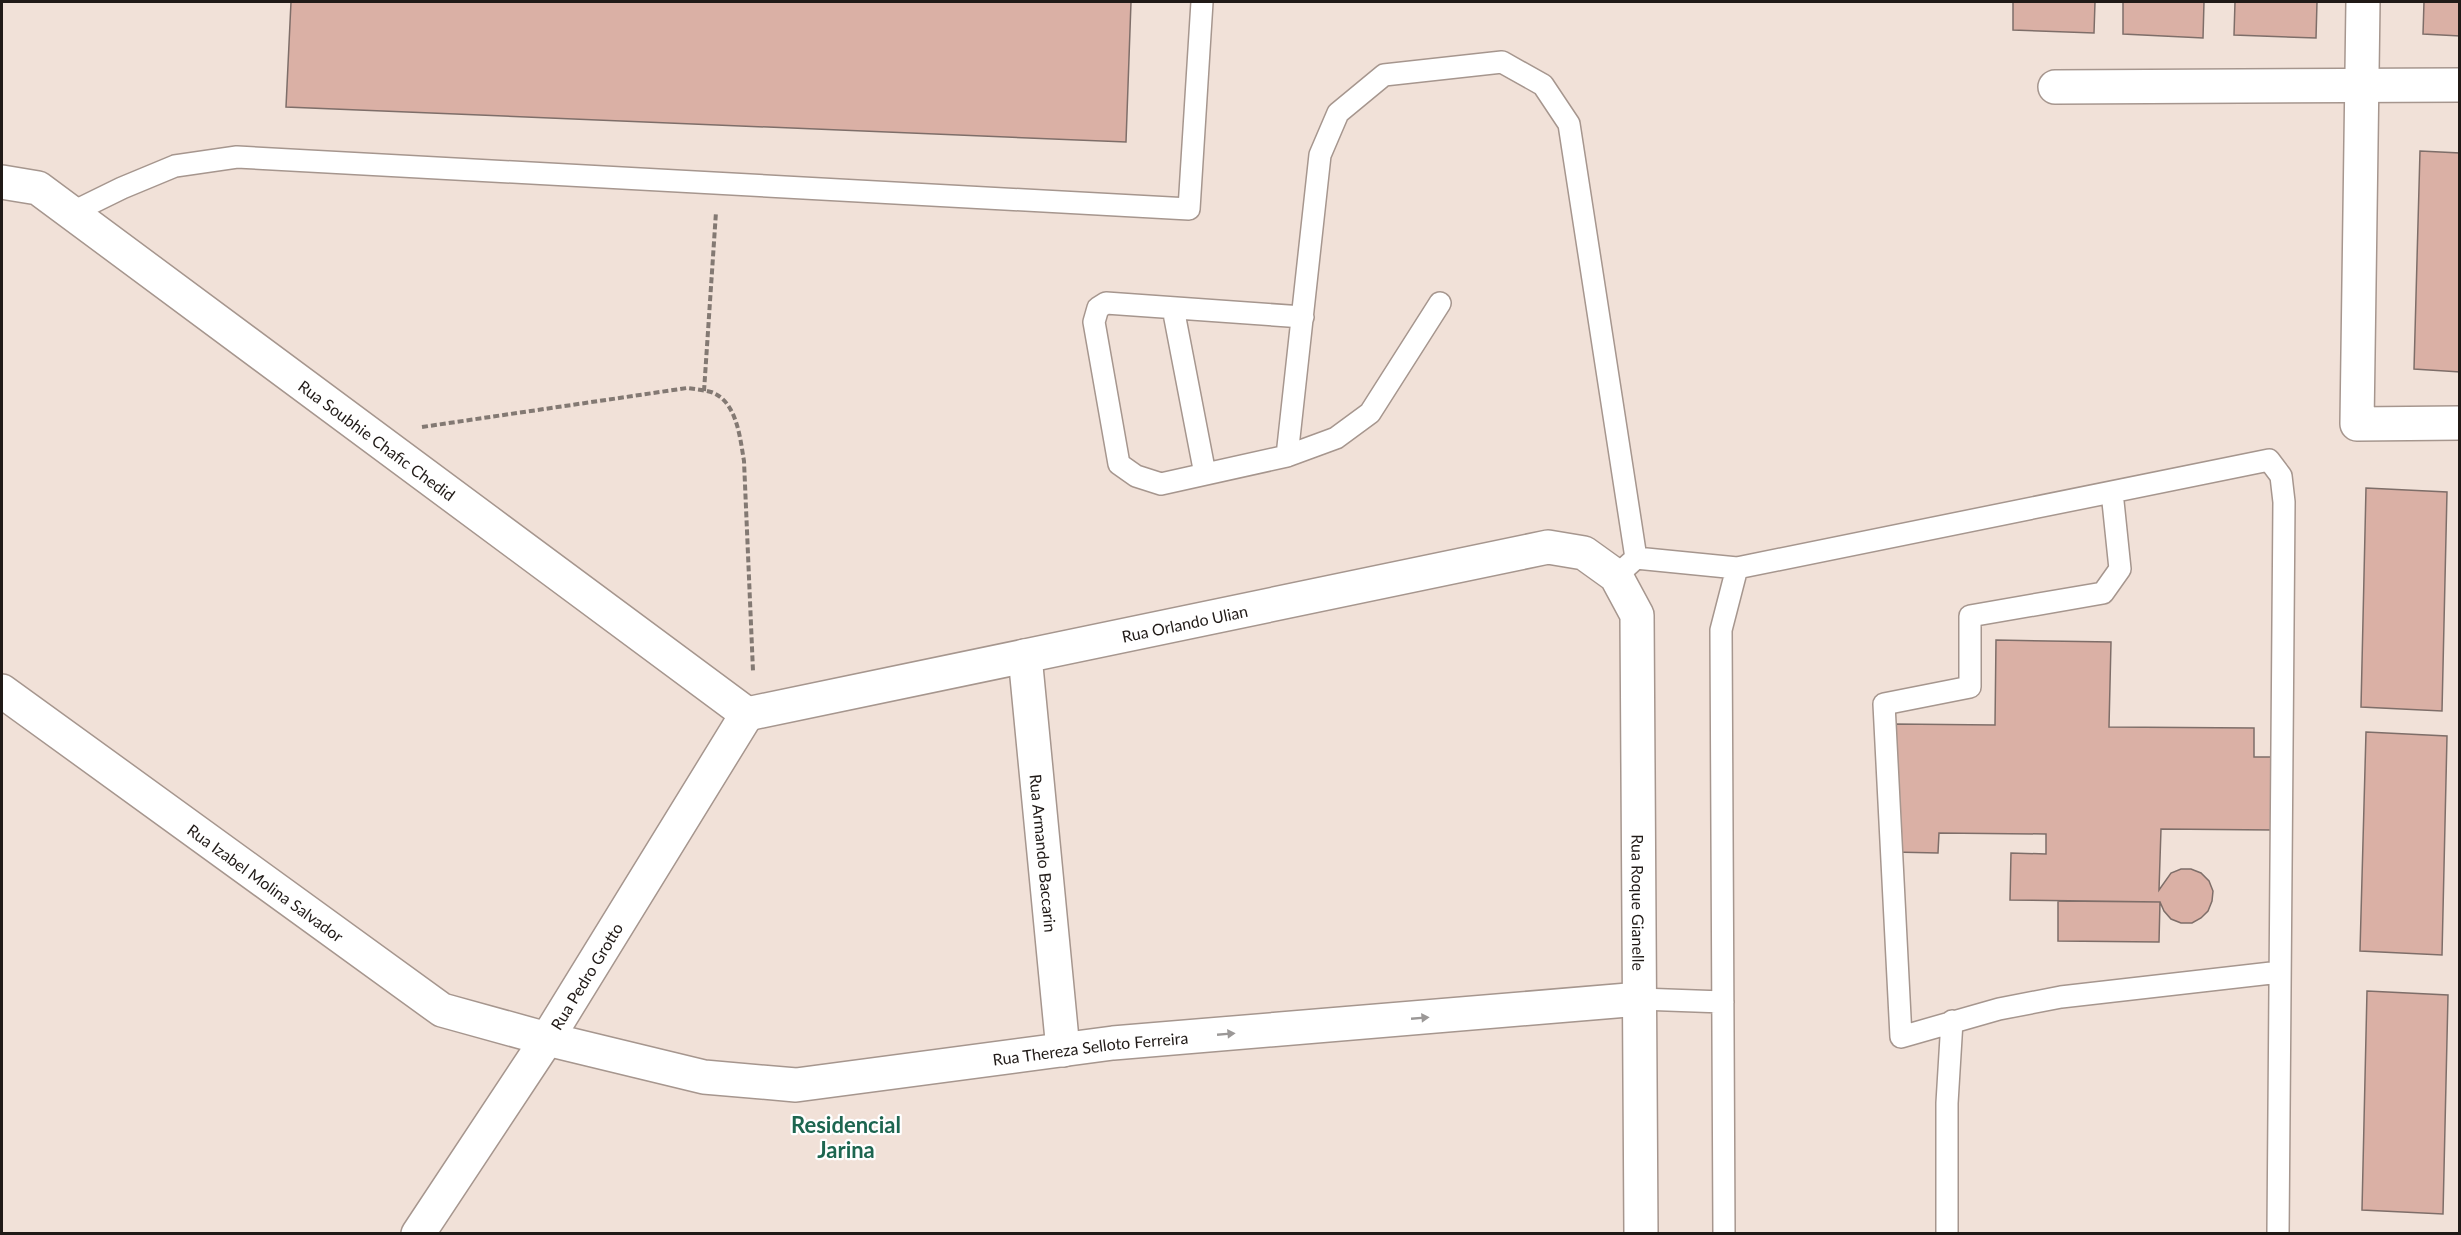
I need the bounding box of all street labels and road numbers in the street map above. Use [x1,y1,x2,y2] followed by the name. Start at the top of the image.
[295,376,459,504] street label: Rua Soubhie Chafic Chedid
[1120,600,1249,645] street label: Rua Orlando Ulian
[1027,773,1061,933] street label: Rua Armando Baccarin
[184,819,348,945] street label: Rua Izabel Molina Salvador
[1629,834,1649,971] street label: Rua Roque Gianelle
[546,919,626,1033] street label: Rua Pedro Grotto
[991,1027,1189,1068] street label: Rua Thereza Selloto Ferreira

